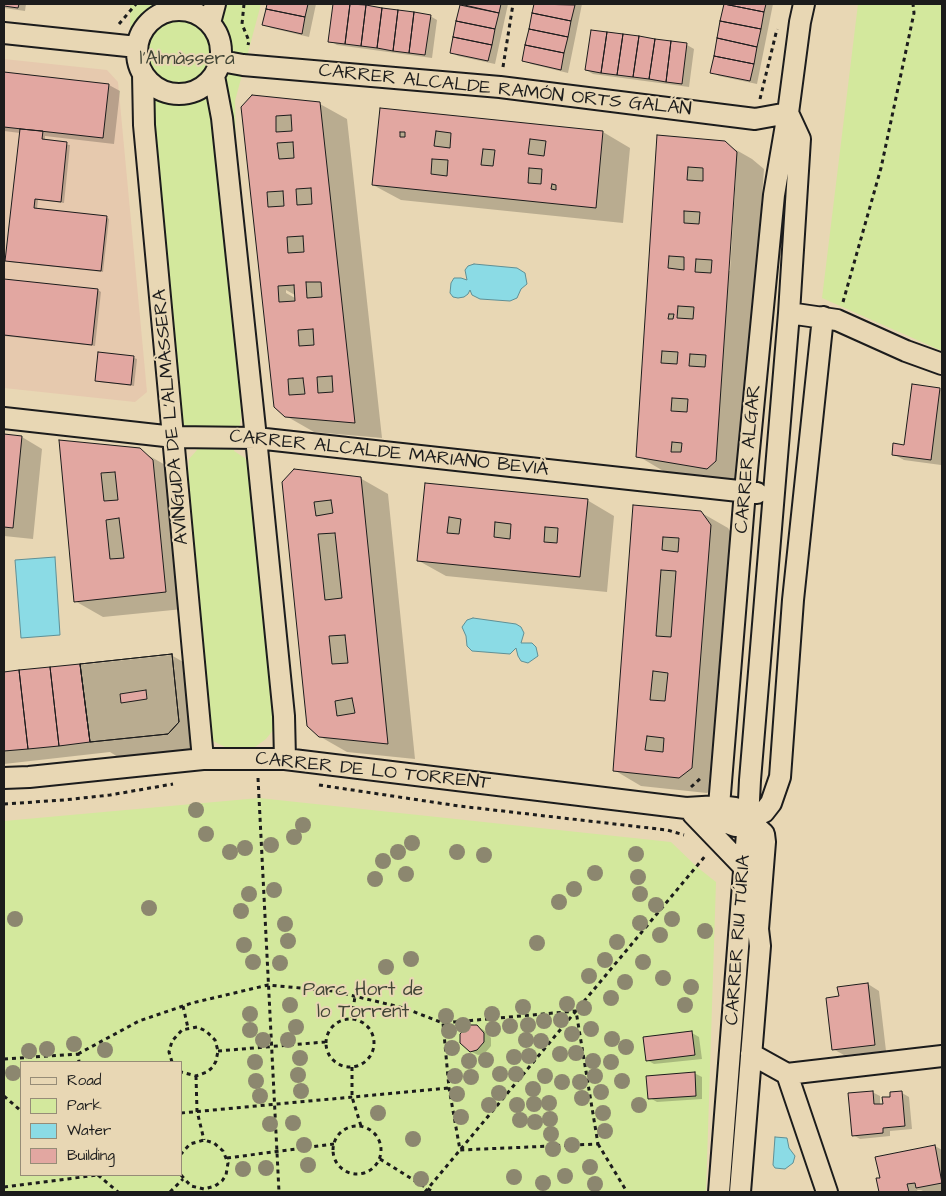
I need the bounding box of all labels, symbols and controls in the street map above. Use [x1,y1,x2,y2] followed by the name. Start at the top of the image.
[139,49,235,71] park label: l'Almàssera
[318,60,692,122] street label: CARRER ALCALDE RAMÓN ORTS GALÁN
[149,288,195,546] street label: AVINGUDA DE L'ALMÀSSERA
[731,384,767,534] street label: CARRER ALGAR
[228,426,550,482] street label: CARRER ALCALDE MARIANO BEVIÀ
[254,748,492,796] street label: CARRER DE LO TORRENT
[722,854,756,1026] street label: CARRER RIU TÚRIA
[303,980,423,1024] park label: Parc Hort de lo Torrent
[20,1061,182,1176] legend
[67,1070,101,1091] text: Road
[67,1095,102,1116] text: Park
[67,1120,111,1141] text: Water
[67,1145,115,1166] text: Building

